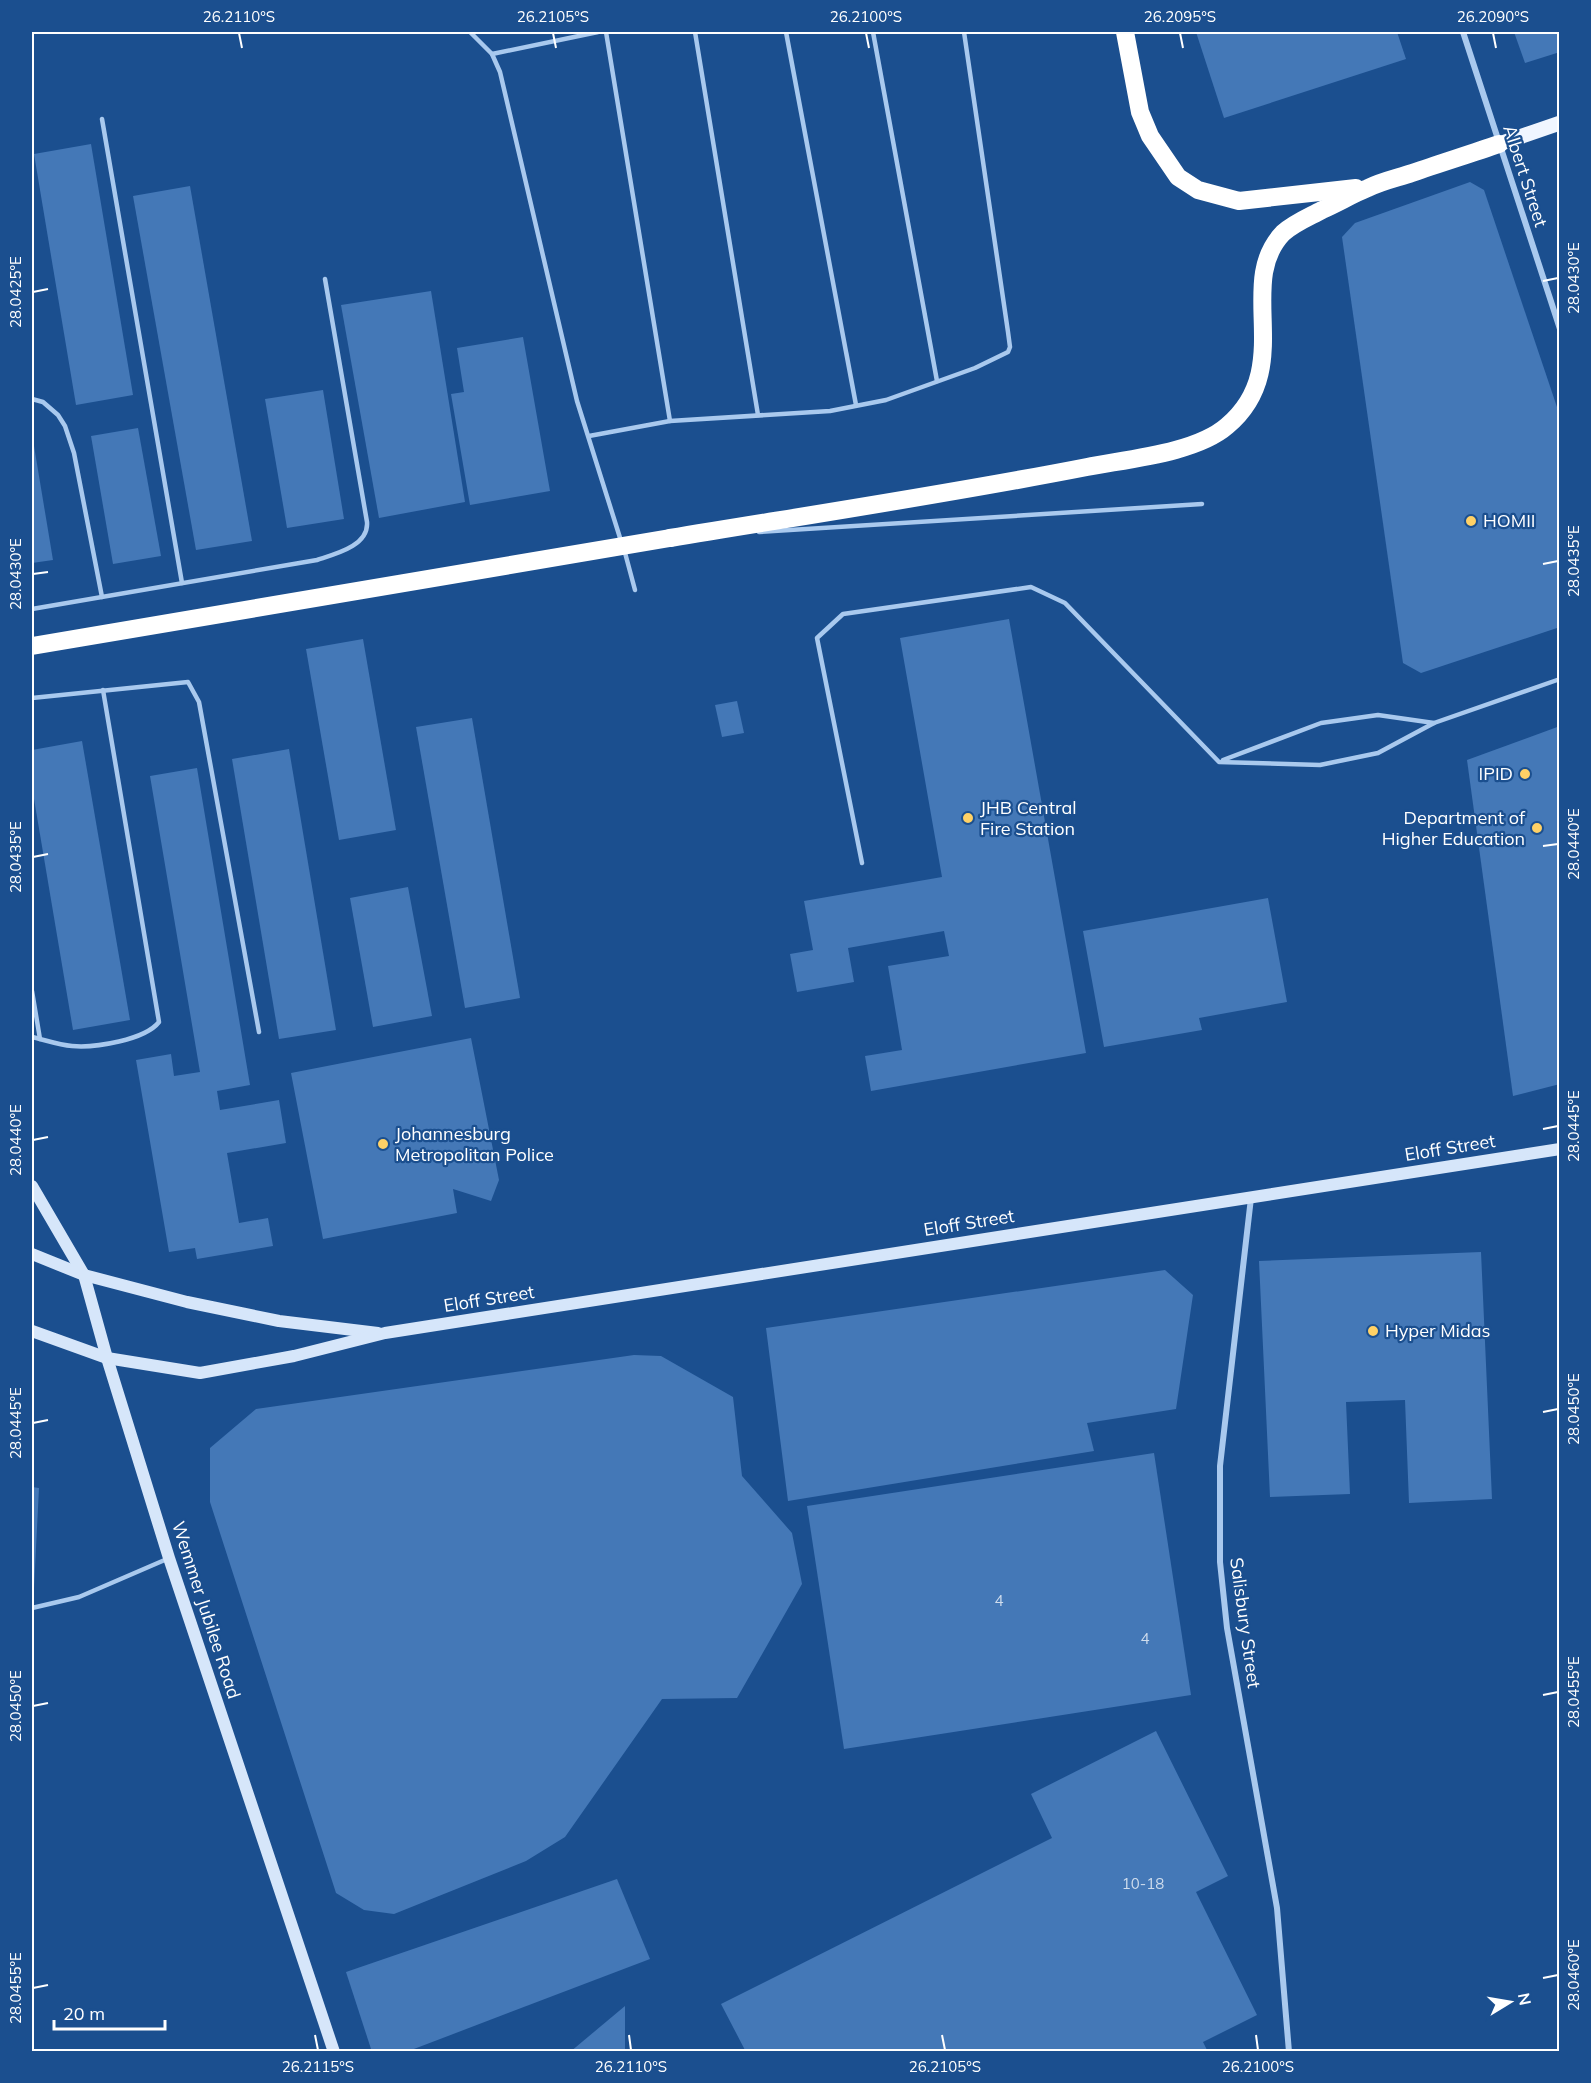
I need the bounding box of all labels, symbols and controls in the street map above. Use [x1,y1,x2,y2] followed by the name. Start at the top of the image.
[203,7,275,26] text: 26.2110°S
[517,7,589,26] text: 26.2105°S
[830,7,902,26] text: 26.2100°S
[1144,7,1216,26] text: 26.2095°S
[1457,7,1529,26] text: 26.2090°S
[1498,122,1553,230] street label: Albert Street
[1564,242,1583,314] text: 28.0430°E
[6,256,25,328] text: 28.0425°E
[1483,509,1535,532] place label: HOMII
[1464,514,1478,528] marker: HOMII
[1564,525,1583,597] text: 28.0435°E
[6,538,25,610] text: 28.0430°E
[1479,762,1513,785] place label: IPID
[1518,767,1532,781] marker: IPID
[980,796,1077,840] place label: JHB Central Fire Station
[1382,806,1526,850] place label: Department of Higher Education
[1564,808,1583,880] text: 28.0440°E
[961,811,975,825] marker: JHB Central Fire Station
[6,821,25,893] text: 28.0435°E
[1530,821,1544,835] marker: Department of Higher Education
[1564,1090,1583,1162] text: 28.0445°E
[6,1104,25,1176] text: 28.0440°E
[395,1122,554,1166] place label: Johannesburg Metropolitan Police
[1403,1129,1497,1166] street label: Eloff Street
[376,1137,390,1151] marker: Johannesburg Metropolitan Police
[922,1204,1016,1241] street label: Eloff Street
[442,1280,536,1317] street label: Eloff Street
[1385,1319,1490,1342] place label: Hyper Midas
[1366,1324,1380,1338] marker: Hyper Midas
[1564,1373,1583,1445] text: 28.0450°E
[6,1387,25,1459] text: 28.0445°E
[167,1518,246,1702] street label: Wemmer Jubilee Road
[1225,1556,1266,1690] street label: Salisbury Street
[994,1591,1004,1610] house number: 4
[1140,1629,1150,1648] house number: 4
[1564,1656,1583,1728] text: 28.0455°E
[6,1670,25,1742] text: 28.0450°E
[1122,1874,1164,1893] house number: 10-18
[1564,1939,1583,2011] text: 28.0460°E
[6,1952,25,2024] text: 28.0455°E
[1480,1972,1540,2032] north arrow
[1514,1991,1536,2007] text: N
[54,1993,165,2031] scale bar
[63,2002,105,2025] text: 20 m
[282,2057,354,2076] text: 26.2115°S
[595,2057,667,2076] text: 26.2110°S
[909,2057,981,2076] text: 26.2105°S
[1222,2057,1294,2076] text: 26.2100°S

